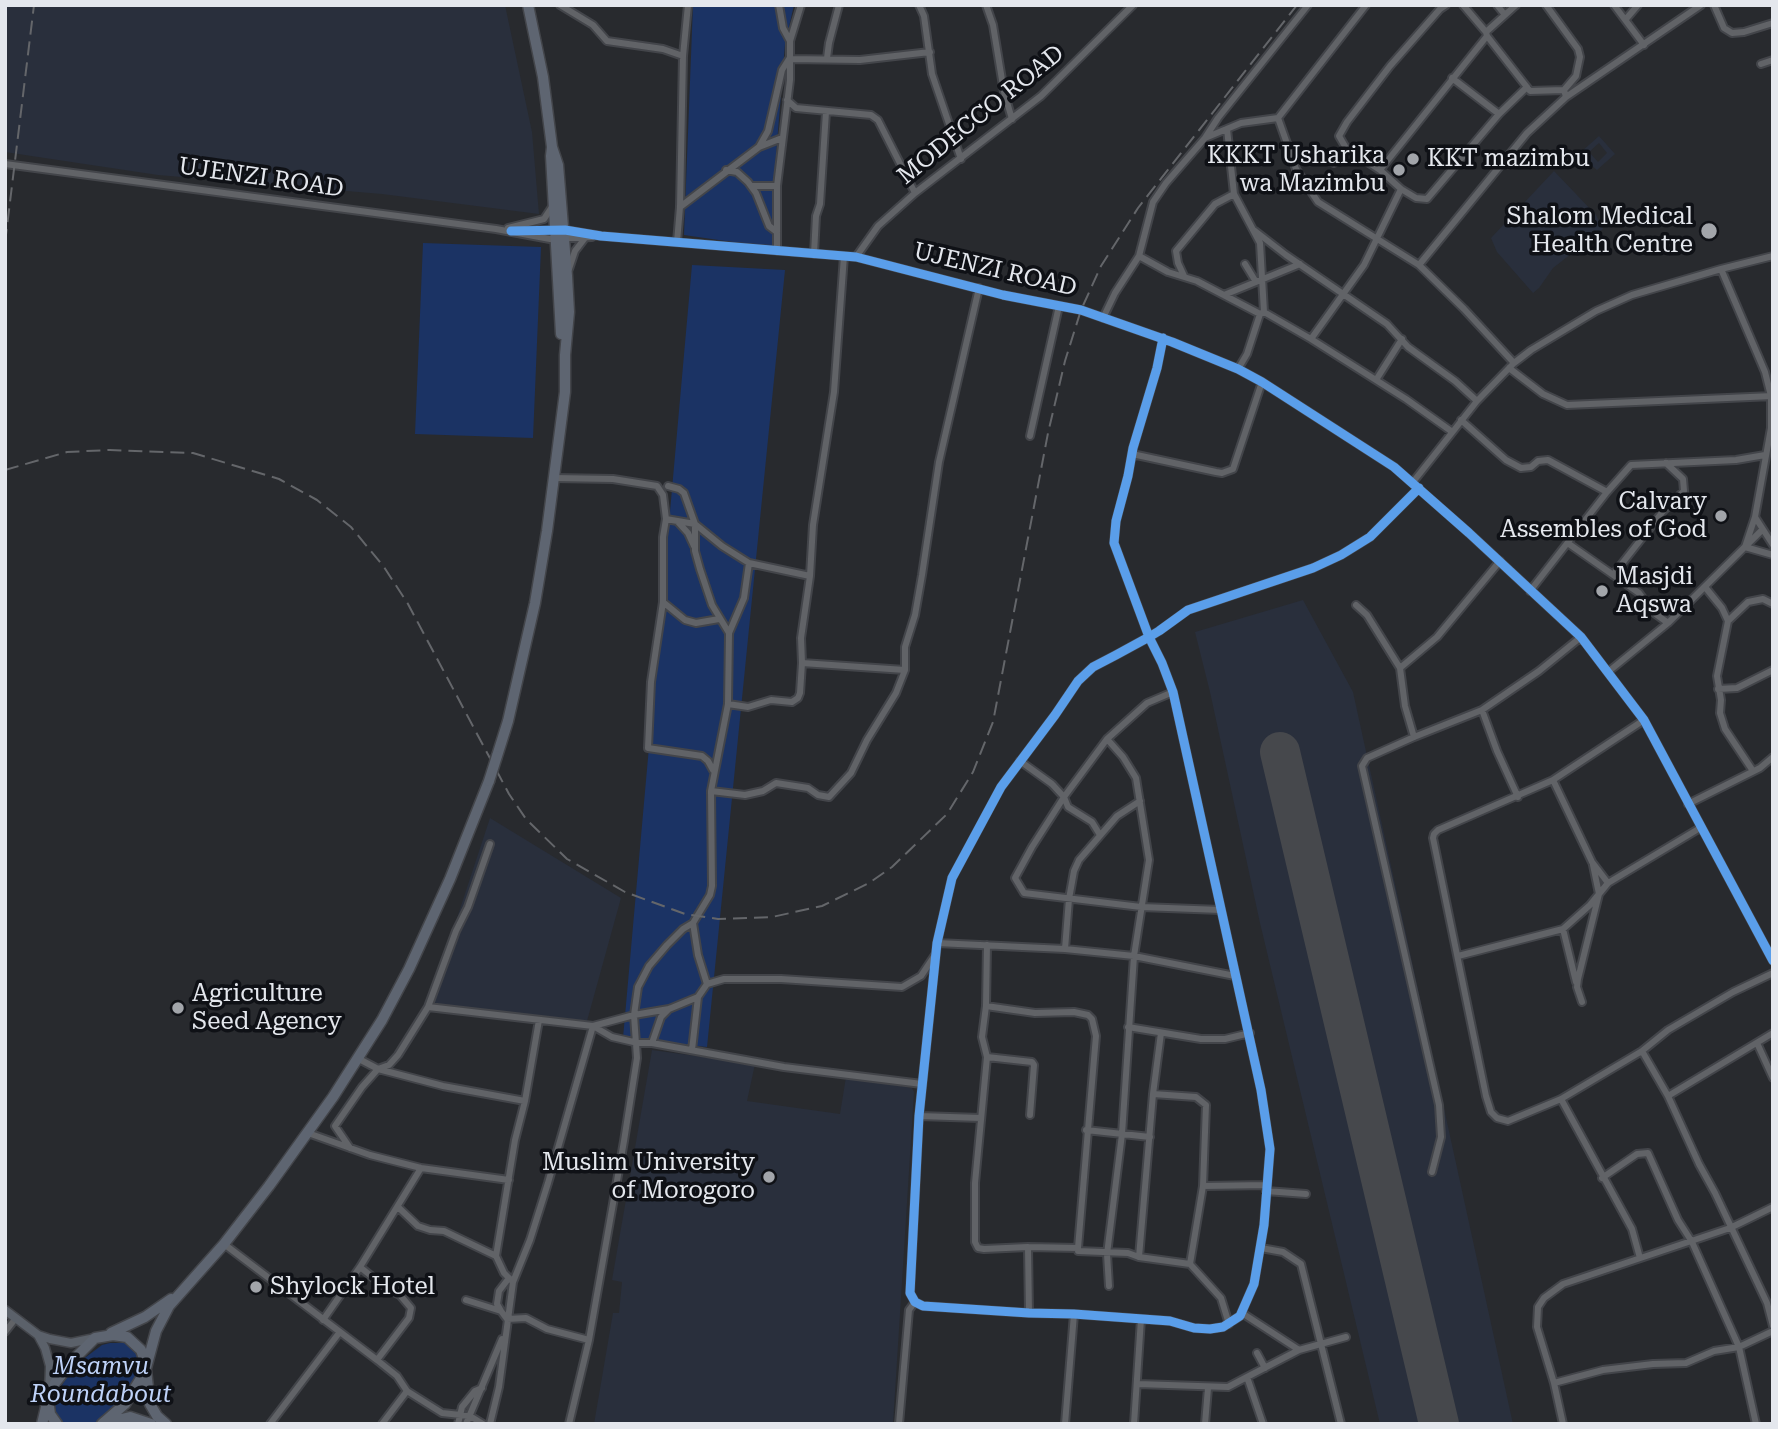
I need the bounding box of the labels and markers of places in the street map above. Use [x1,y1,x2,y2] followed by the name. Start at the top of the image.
[1207,142,1385,198] place label: KKKT Usharika wa Mazimbu
[1427,145,1590,173] place label: KKT mazimbu
[1405,151,1421,167] marker: KKT mazimbu
[1391,162,1407,178] marker: KKKT Usharika wa Mazimbu
[1507,203,1693,259] place label: Shalom Medical Health Centre
[1699,221,1719,241] marker: Shalom Medical Health Centre
[1500,488,1707,544] place label: Calvary Assembles of God
[1713,508,1729,524] marker: Calvary Assembles of God
[1616,563,1693,619] place label: Masjdi Aqswa
[1594,583,1610,599] marker: Masjdi Aqswa
[192,980,342,1036] place label: Agriculture Seed Agency
[170,1000,186,1016] marker: Agriculture Seed Agency
[542,1149,755,1205] place label: Muslim University of Morogoro
[761,1169,777,1185] marker: Muslim University of Morogoro
[270,1273,435,1301] place label: Shylock Hotel
[248,1279,264,1295] marker: Shylock Hotel

